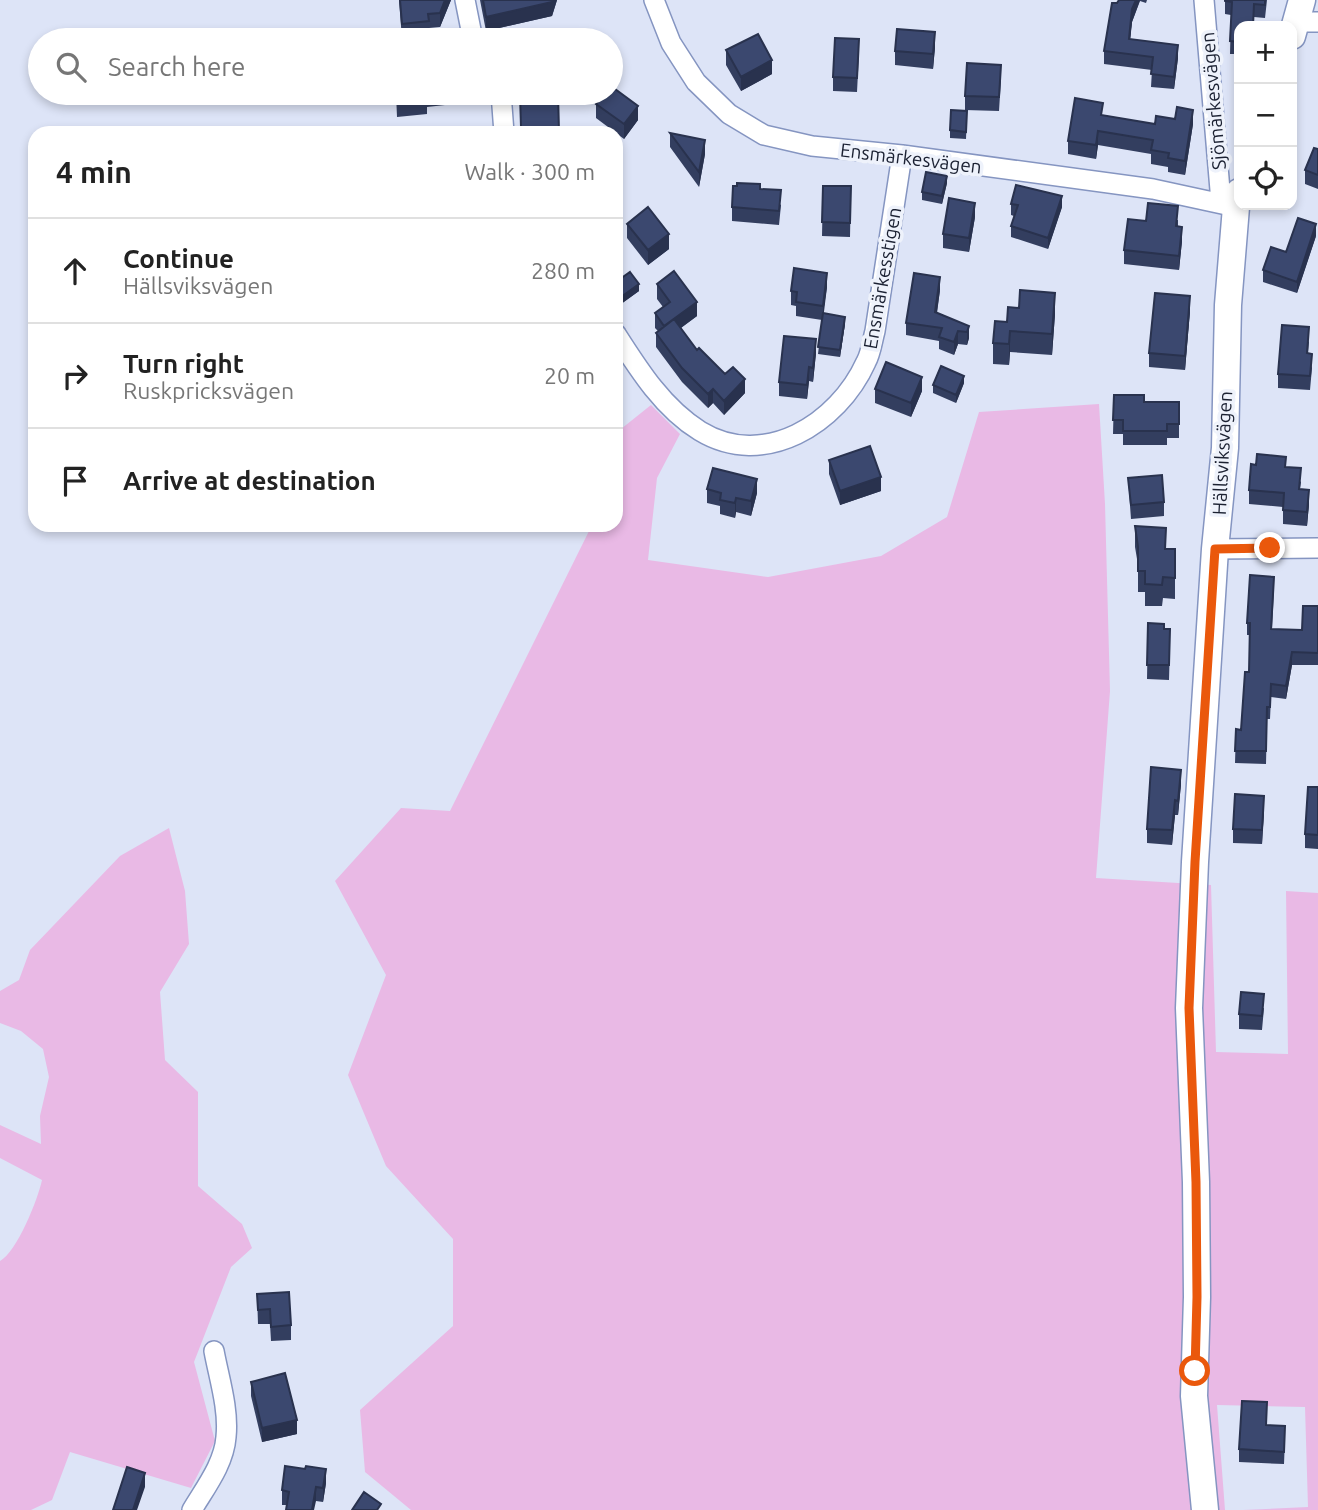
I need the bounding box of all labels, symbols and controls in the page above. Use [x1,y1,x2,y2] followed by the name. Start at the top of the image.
[1234,21,1297,210] map controls
[1234,21,1297,84] button: +
[28,28,623,105] search box
[1196,31,1230,171] street label: Sjömärkesvägen
[52,48,90,86] icon: search
[108,52,245,81] text: Search here
[1234,84,1297,147] button: −
[839,138,983,178] street label: Ensmärkesvägen
[1234,147,1297,210] button: locate
[56,155,132,189] text: 4 min
[464,159,595,184] text: Walk · 300 m
[859,205,905,351] street label: Ensmärkesstigen
[123,244,234,273] text: Continue
[56,252,94,290] icon: ahead
[531,258,595,283] text: 280 m
[123,273,273,298] text: Hällsviksvägen
[123,349,244,378] text: Turn right
[56,357,94,395] icon: right
[544,363,595,388] text: 20 m
[123,378,294,403] text: Ruskpricksvägen
[1208,390,1236,516] street label: Hällsviksvägen
[56,462,94,500] icon: arrive
[123,466,376,495] text: Arrive at destination
[1254,532,1285,563] route end
[1179,1355,1210,1386] route start

